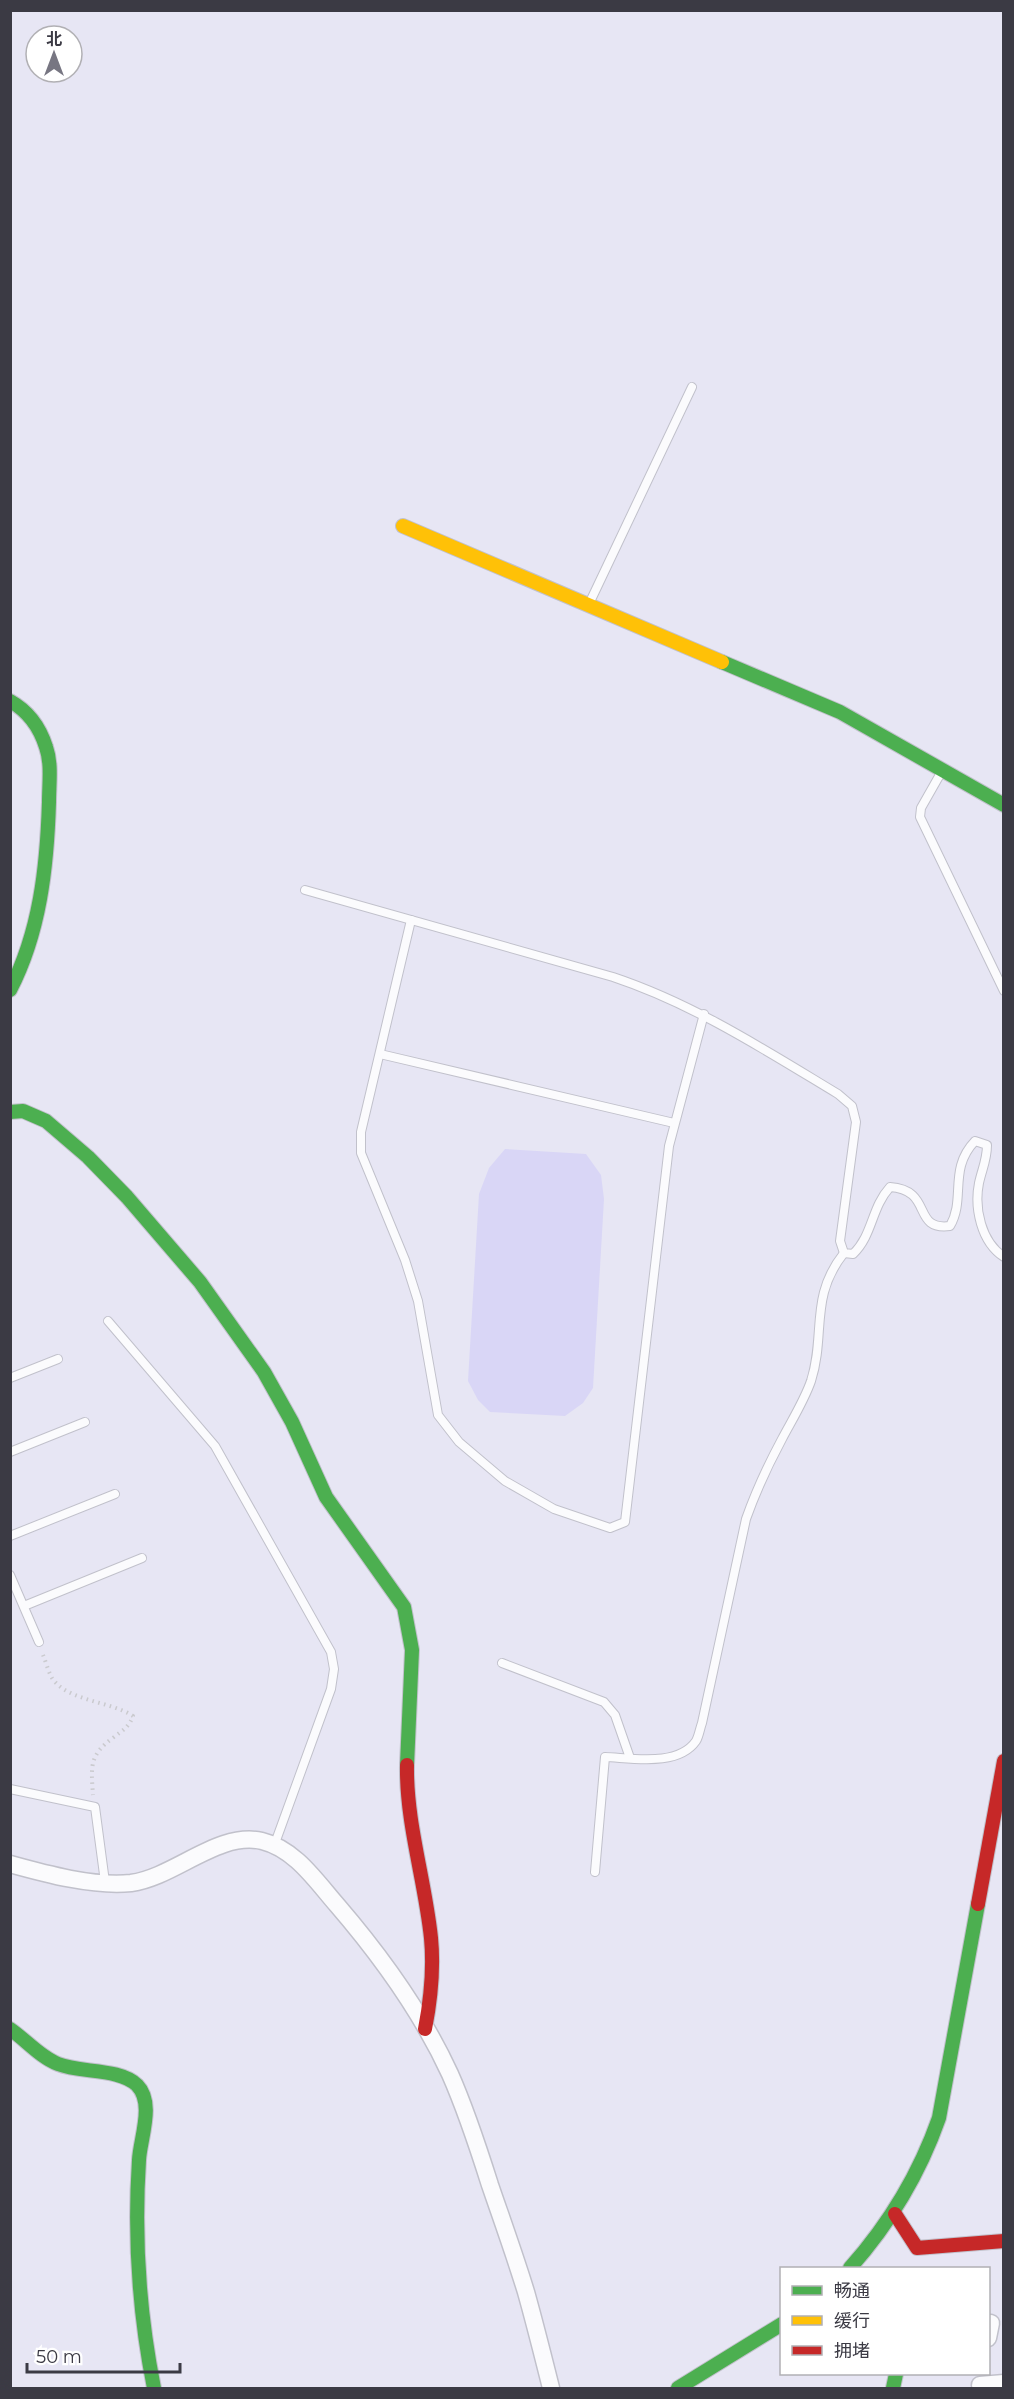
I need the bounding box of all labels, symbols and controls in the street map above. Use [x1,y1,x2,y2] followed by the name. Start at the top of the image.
[24,24,84,84] north arrow
[46,30,62,49] text: 北
[780,2267,990,2375] legend
[834,2280,870,2302] text: 畅通
[834,2310,870,2332] text: 缓行
[27,2336,180,2374] scale bar
[834,2340,870,2362] text: 拥堵
[36,2346,82,2368] text: 50 m

